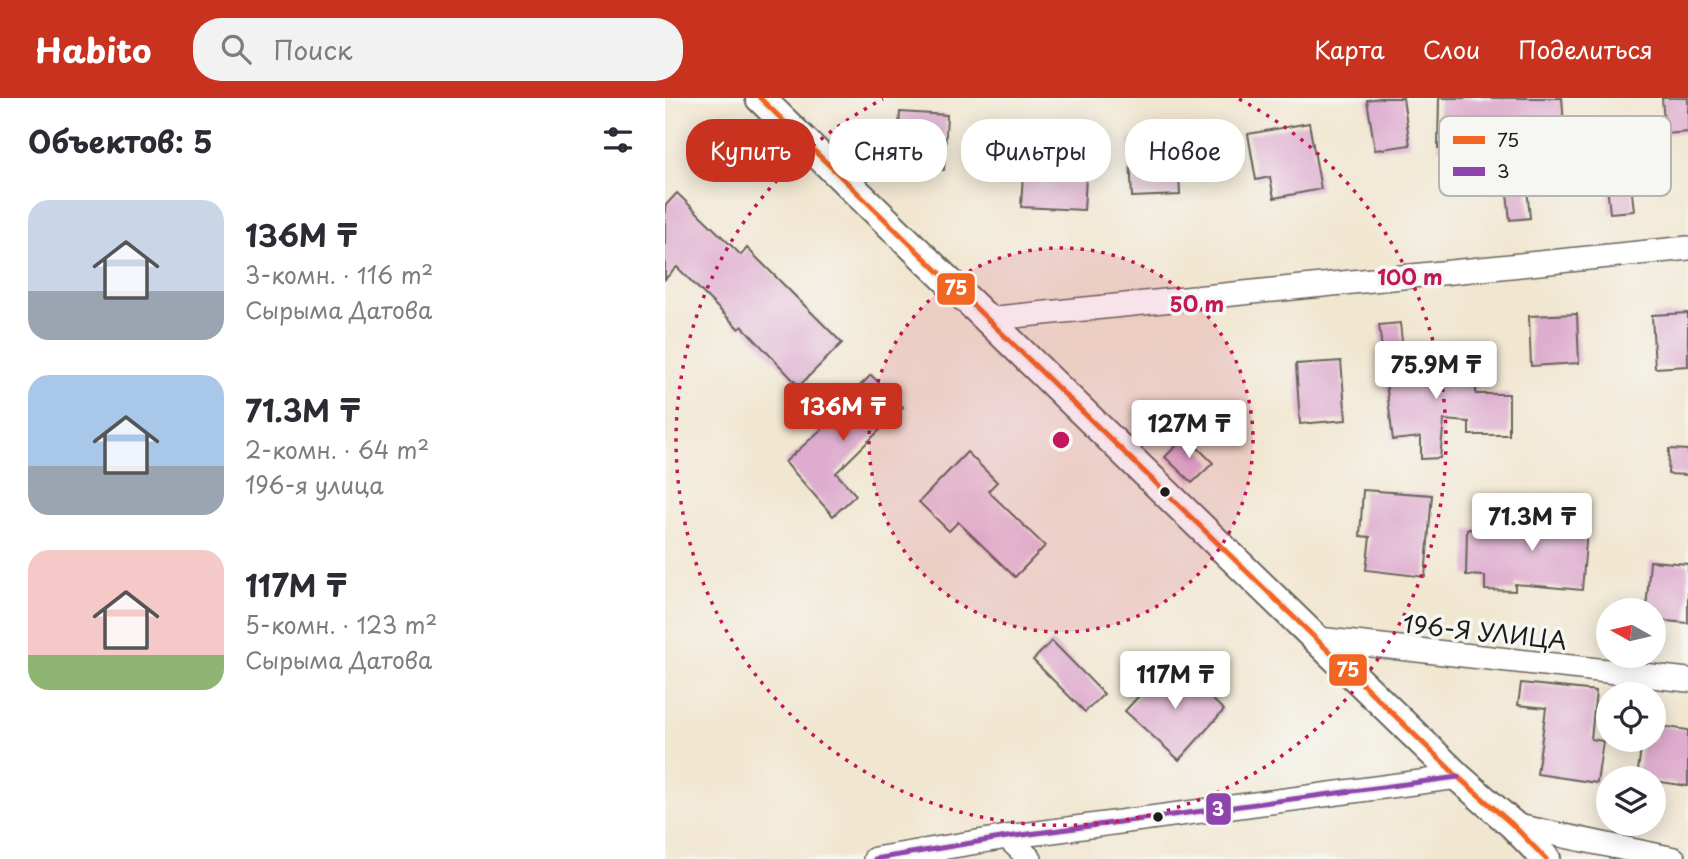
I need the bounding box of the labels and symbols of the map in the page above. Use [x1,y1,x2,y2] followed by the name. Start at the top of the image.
[1439,116,1671,196] legend
[1497,125,1519,153] text: 75
[1497,156,1510,184] text: 3
[1377,260,1443,292] text: 100 m
[936,272,976,306] line badge: 75
[945,273,967,301] text: 75
[1170,287,1224,319] text: 50 m
[1371,342,1501,401] pin: 75.9M ₸
[786,384,900,443] pin: 136M ₸
[1132,400,1246,460] pin: 127M ₸
[1049,428,1073,452] centre of rings
[1158,485,1172,499] unlabelled marker
[1467,494,1597,553] pin: 71.3M ₸
[1596,598,1666,668] north arrow
[1401,604,1569,658] street label: 196-Я УЛИЦА
[1118,652,1232,711] pin: 117M ₸
[1328,653,1368,687] line badge: 75
[1337,655,1359,683] text: 75
[1205,792,1232,826] line badge: 3
[1212,794,1224,822] text: 3
[1151,810,1165,824] unlabelled marker

